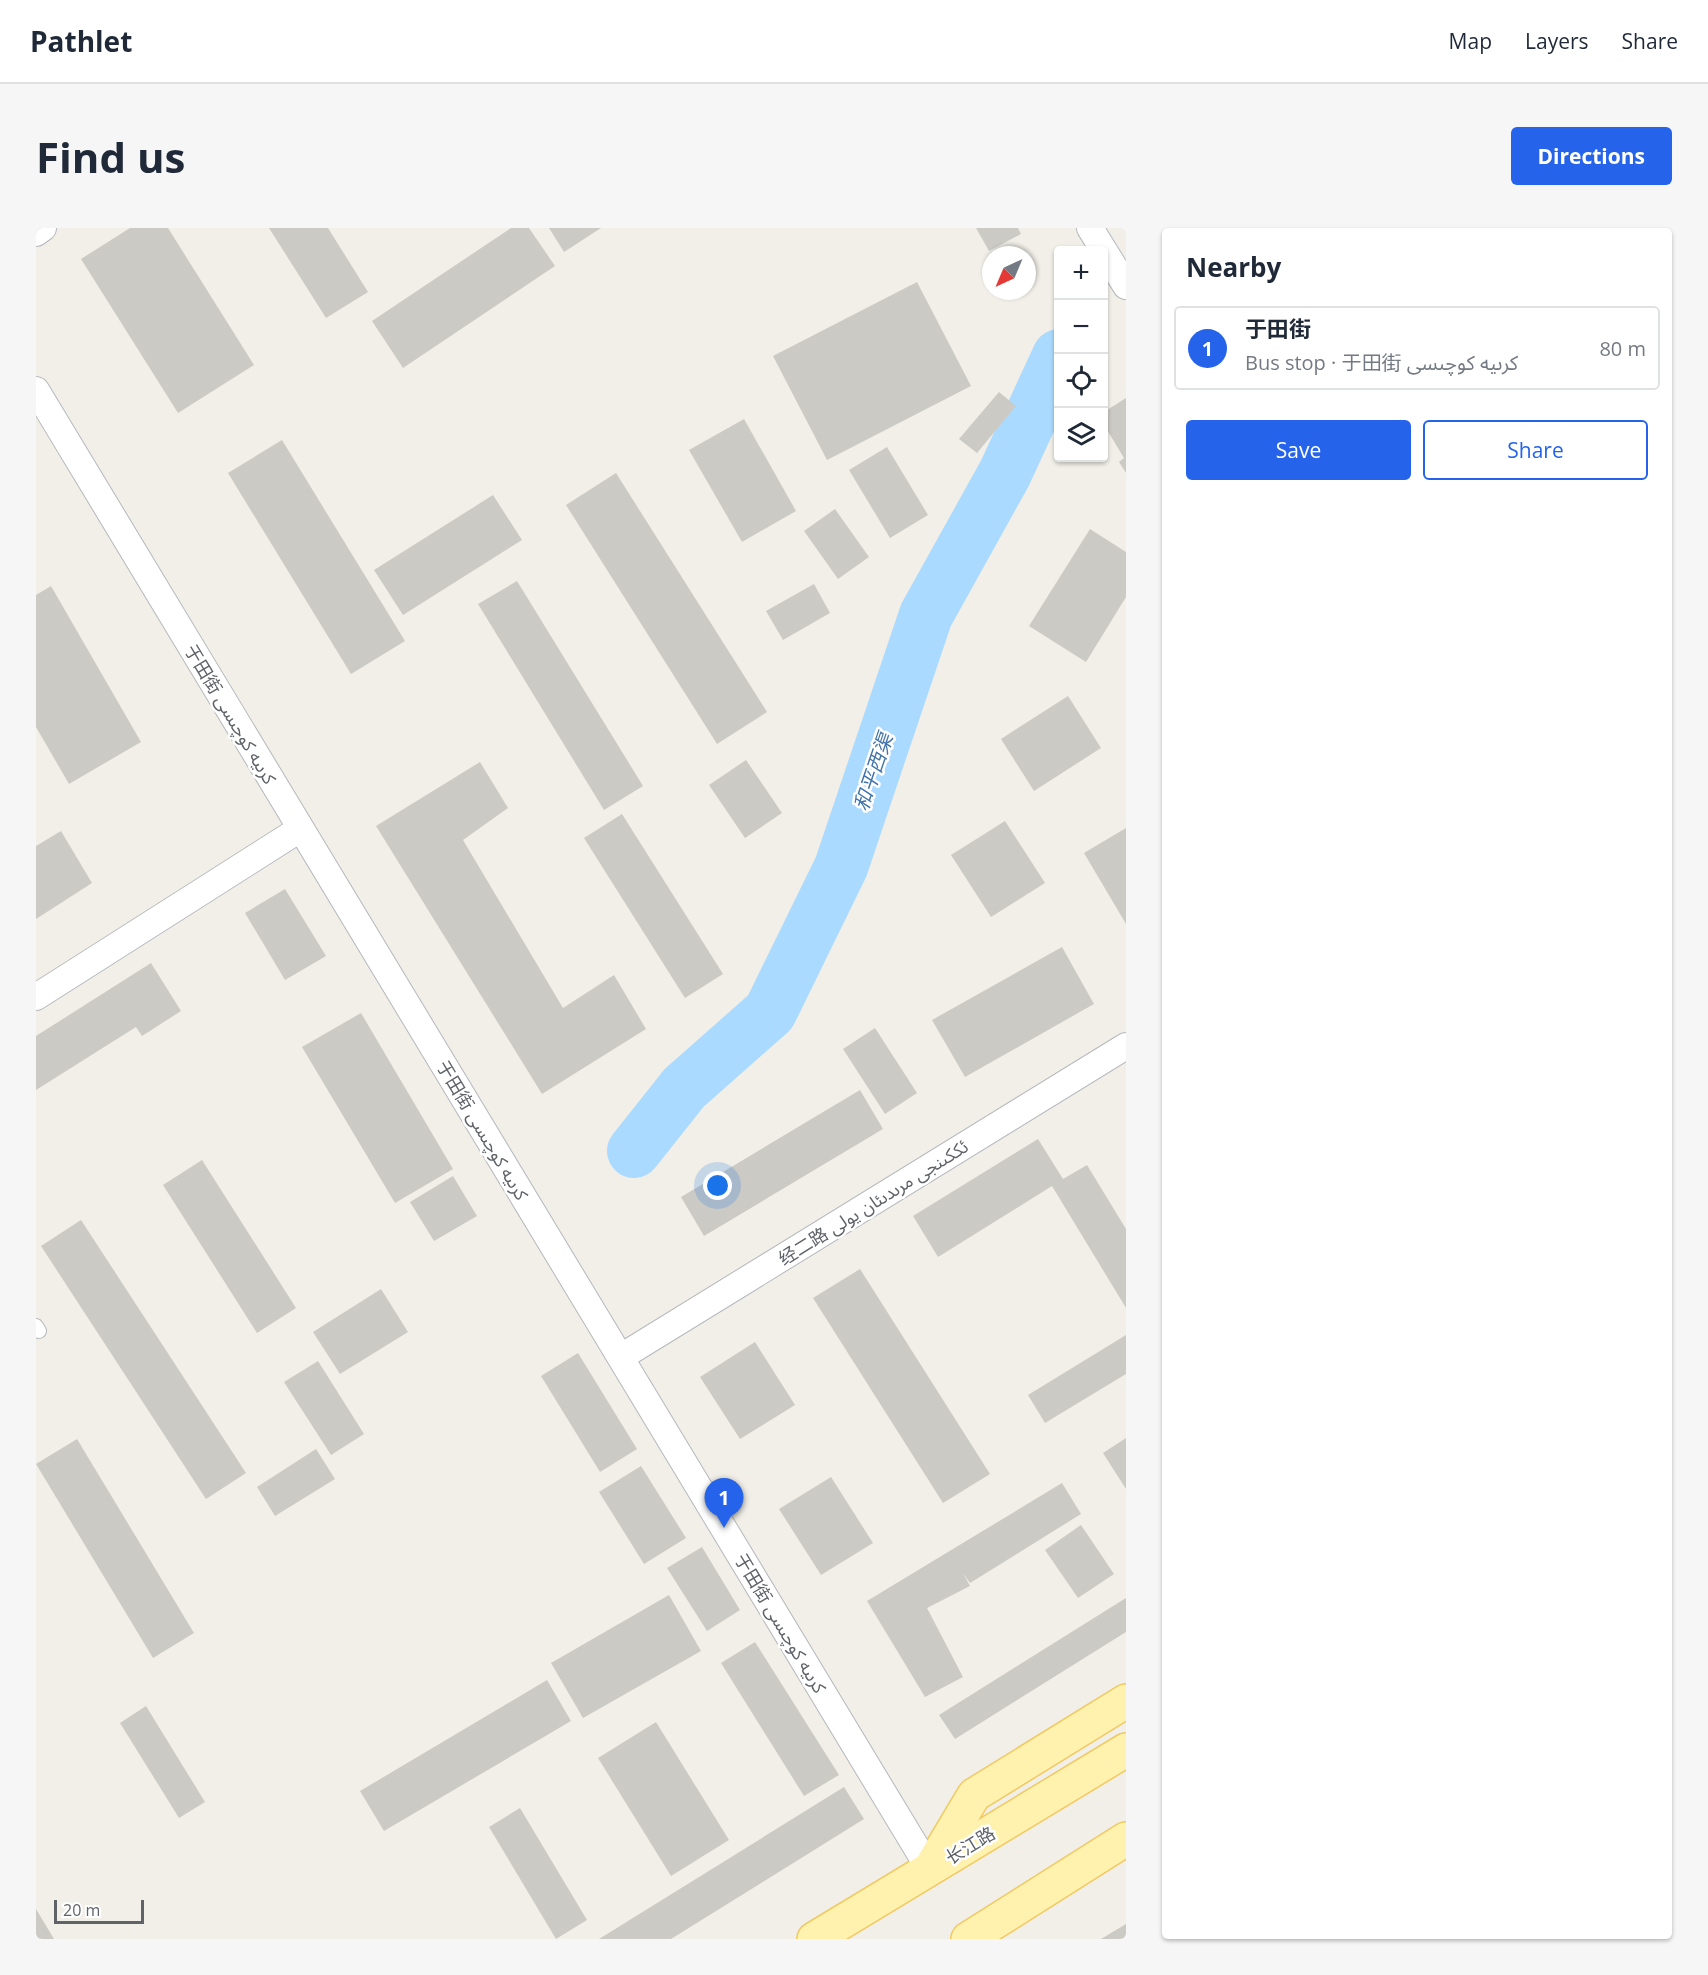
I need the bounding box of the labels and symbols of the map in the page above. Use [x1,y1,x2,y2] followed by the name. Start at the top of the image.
[982,246,1036,300] north arrow
[180,640,283,789] street label: 于田街 كرىيە كوچىسى
[847,727,900,814] water label: 和平西渠
[432,1056,535,1205] street label: 于田街 كرىيە كوچىسى
[774,1134,972,1270] street label: 经二路 ئككىنجى مرىدىئان يولى
[703,1171,732,1200] your location
[704,1478,744,1528] pin: 1
[730,1549,833,1698] street label: 于田街 كرىيە كوچىسى
[941,1821,999,1869] street label: 长江路
[54,1897,144,1924] scale bar

